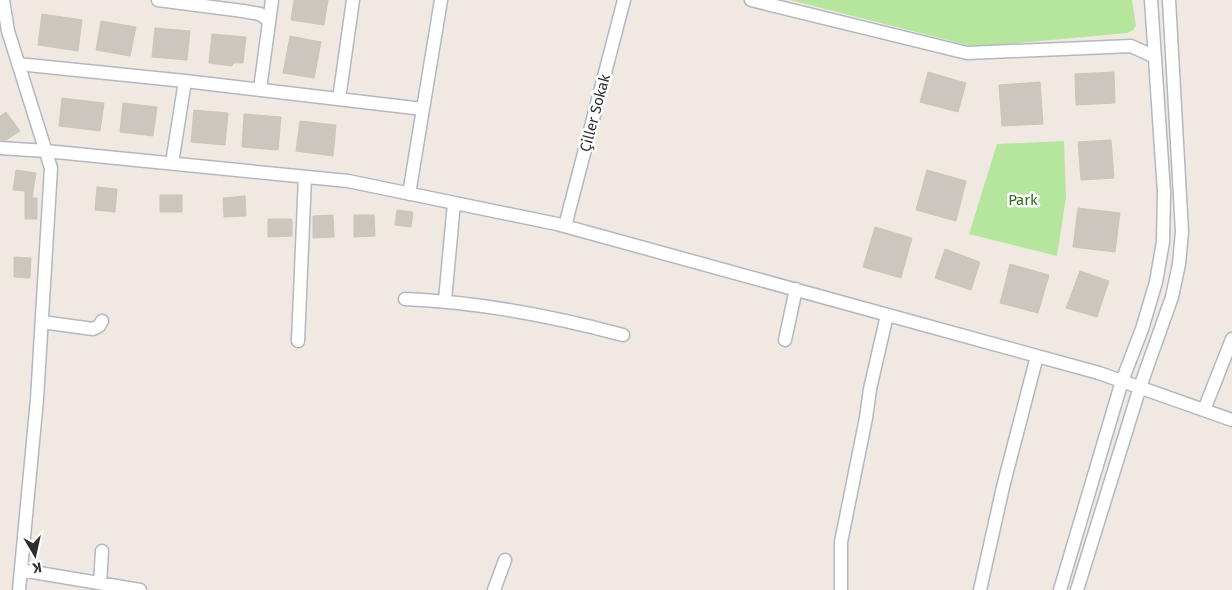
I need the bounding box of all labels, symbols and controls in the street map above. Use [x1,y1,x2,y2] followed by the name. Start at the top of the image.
[576,72,614,154] street label: Çiller Sokak
[1008,191,1038,209] park label: Park
[10,530,60,580] north arrow
[30,558,43,577] text: K

